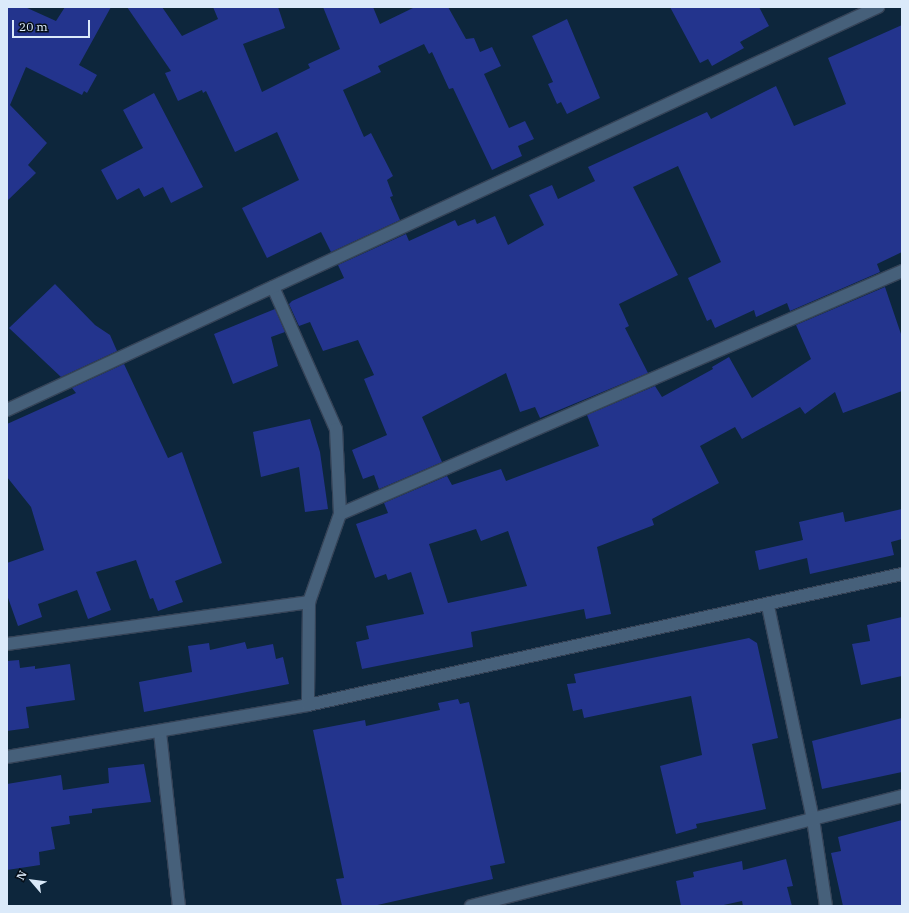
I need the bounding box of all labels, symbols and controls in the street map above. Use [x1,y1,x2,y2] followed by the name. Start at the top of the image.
[14,12,92,38] scale bar
[19,19,48,34] text: 20 m
[12,861,52,901] north arrow
[13,868,30,883] text: N

